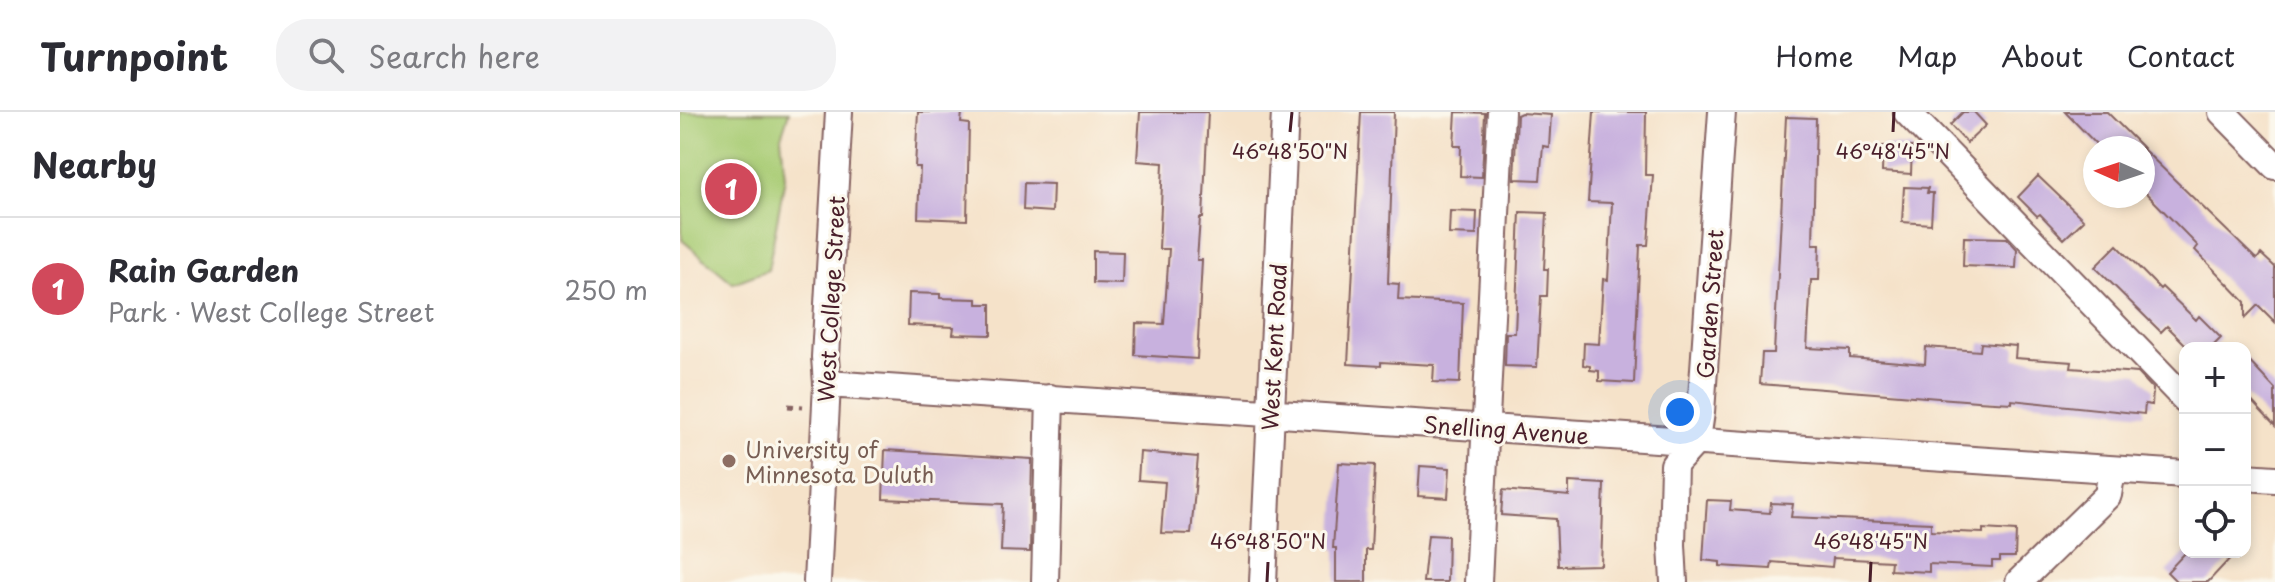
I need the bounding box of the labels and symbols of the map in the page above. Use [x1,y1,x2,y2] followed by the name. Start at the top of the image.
[1232,136,1348,166] text: 46°48'50"N
[1836,136,1950,166] text: 46°48'45"N
[2083,136,2155,208] north arrow
[705,159,757,219] pin: 1
[808,195,852,403] street label: West College Street
[1687,228,1731,380] street label: Garden Street
[1252,263,1294,431] street label: West Kent Road
[1660,392,1700,432] your location
[1422,407,1590,451] street label: Snelling Avenue
[745,432,934,490] place label: University of Minnesota Duluth
[720,452,738,470] marker: University of Minnesota Duluth
[1210,526,1326,556] text: 46°48'50"N
[1814,526,1928,556] text: 46°48'45"N

